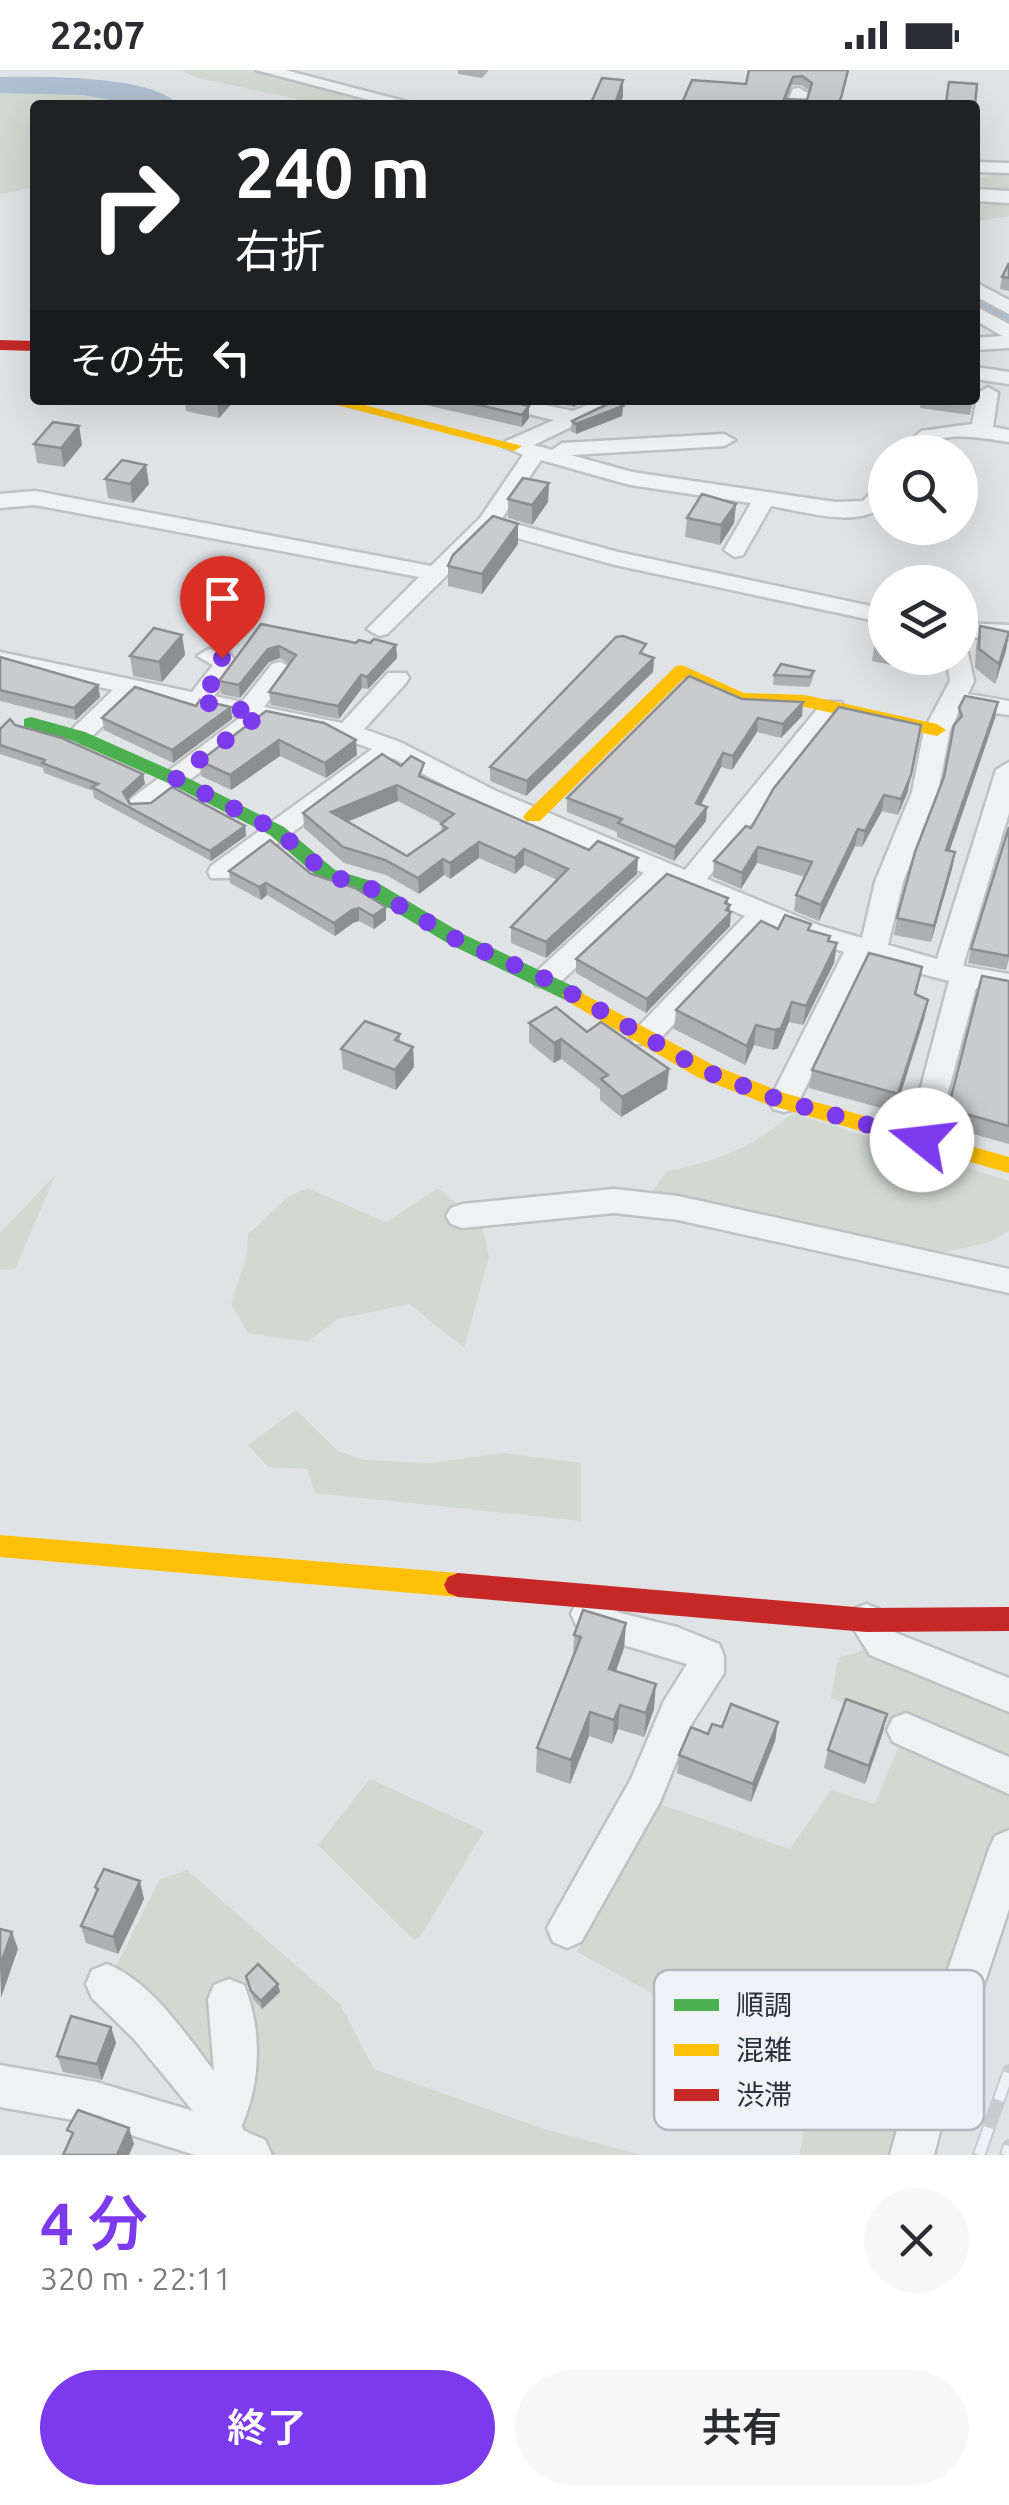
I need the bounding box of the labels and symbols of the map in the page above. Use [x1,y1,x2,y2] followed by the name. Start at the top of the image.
[180,556,265,659] pin
[870,1088,974,1192] position arrow
[654,1970,984,2130] legend
[736,1989,792,2020] text: 順調
[736,2034,792,2065] text: 混雑
[736,2079,792,2110] text: 渋滞

